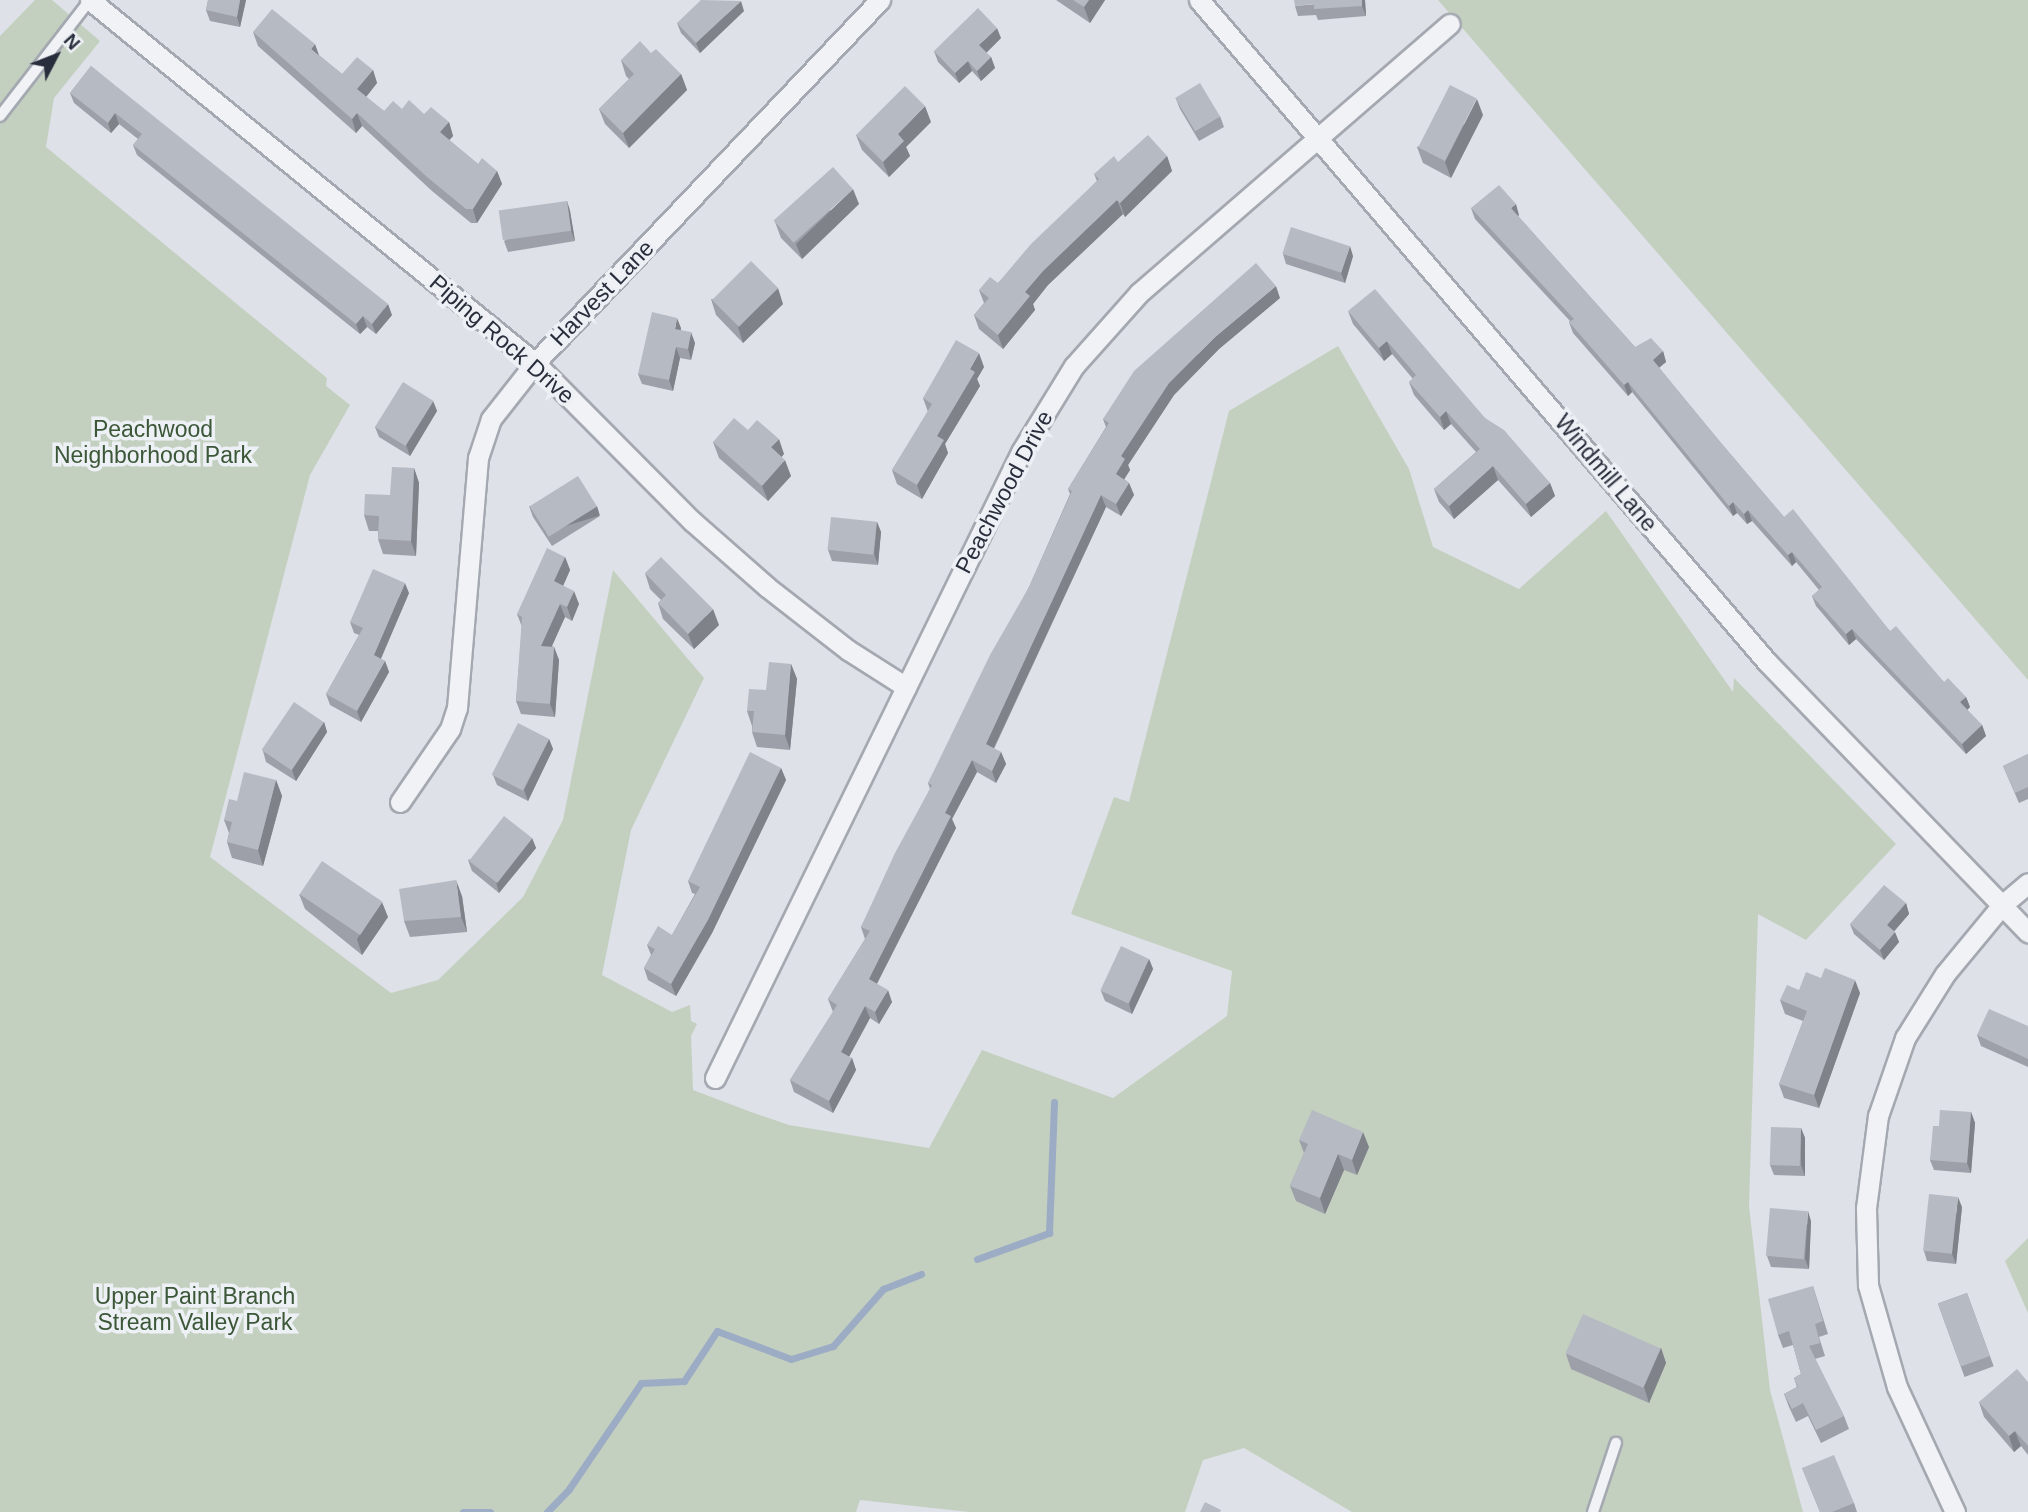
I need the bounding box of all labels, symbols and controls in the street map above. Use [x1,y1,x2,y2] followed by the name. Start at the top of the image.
[21,21,91,91] north arrow
[60,29,84,54] text: N
[545,234,659,352] street label: Harvest Lane
[424,269,580,409] street label: Piping Rock Drive
[950,406,1058,578] street label: Peachwood Drive
[1549,409,1663,537] street label: Windmill Lane
[54,415,252,469] park label: Peachwood Neighborhood Park
[95,1282,295,1336] park label: Upper Paint Branch Stream Valley Park

